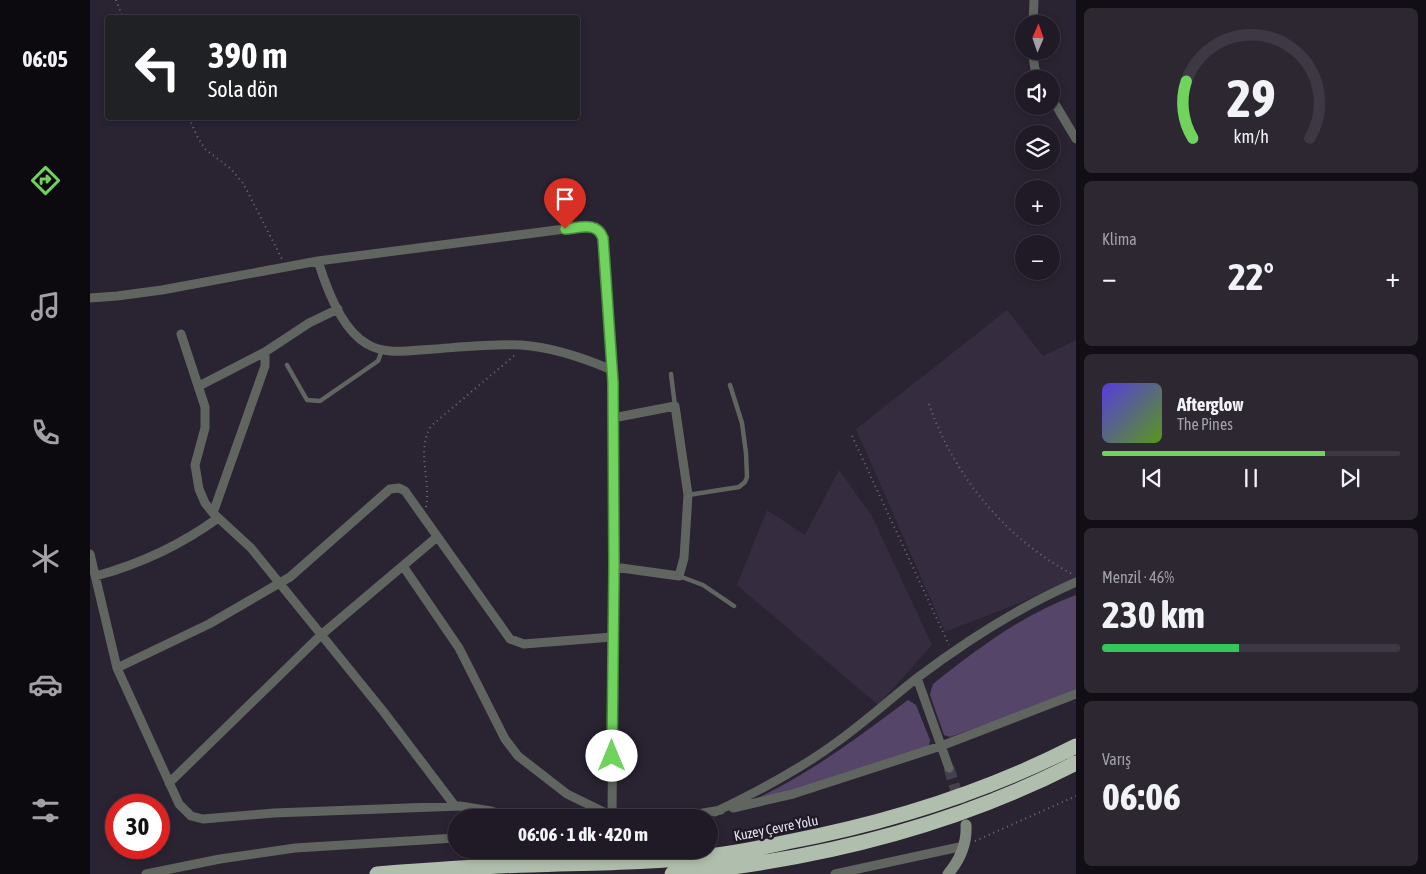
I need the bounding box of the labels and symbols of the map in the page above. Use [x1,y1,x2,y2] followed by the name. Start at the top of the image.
[1015,15,1060,60] north arrow
[544,178,586,229] pin
[585,729,637,781] position arrow
[105,794,170,859] speed limit sign: 30
[733,812,819,844] street label: Kuzey Çevre Yolu

